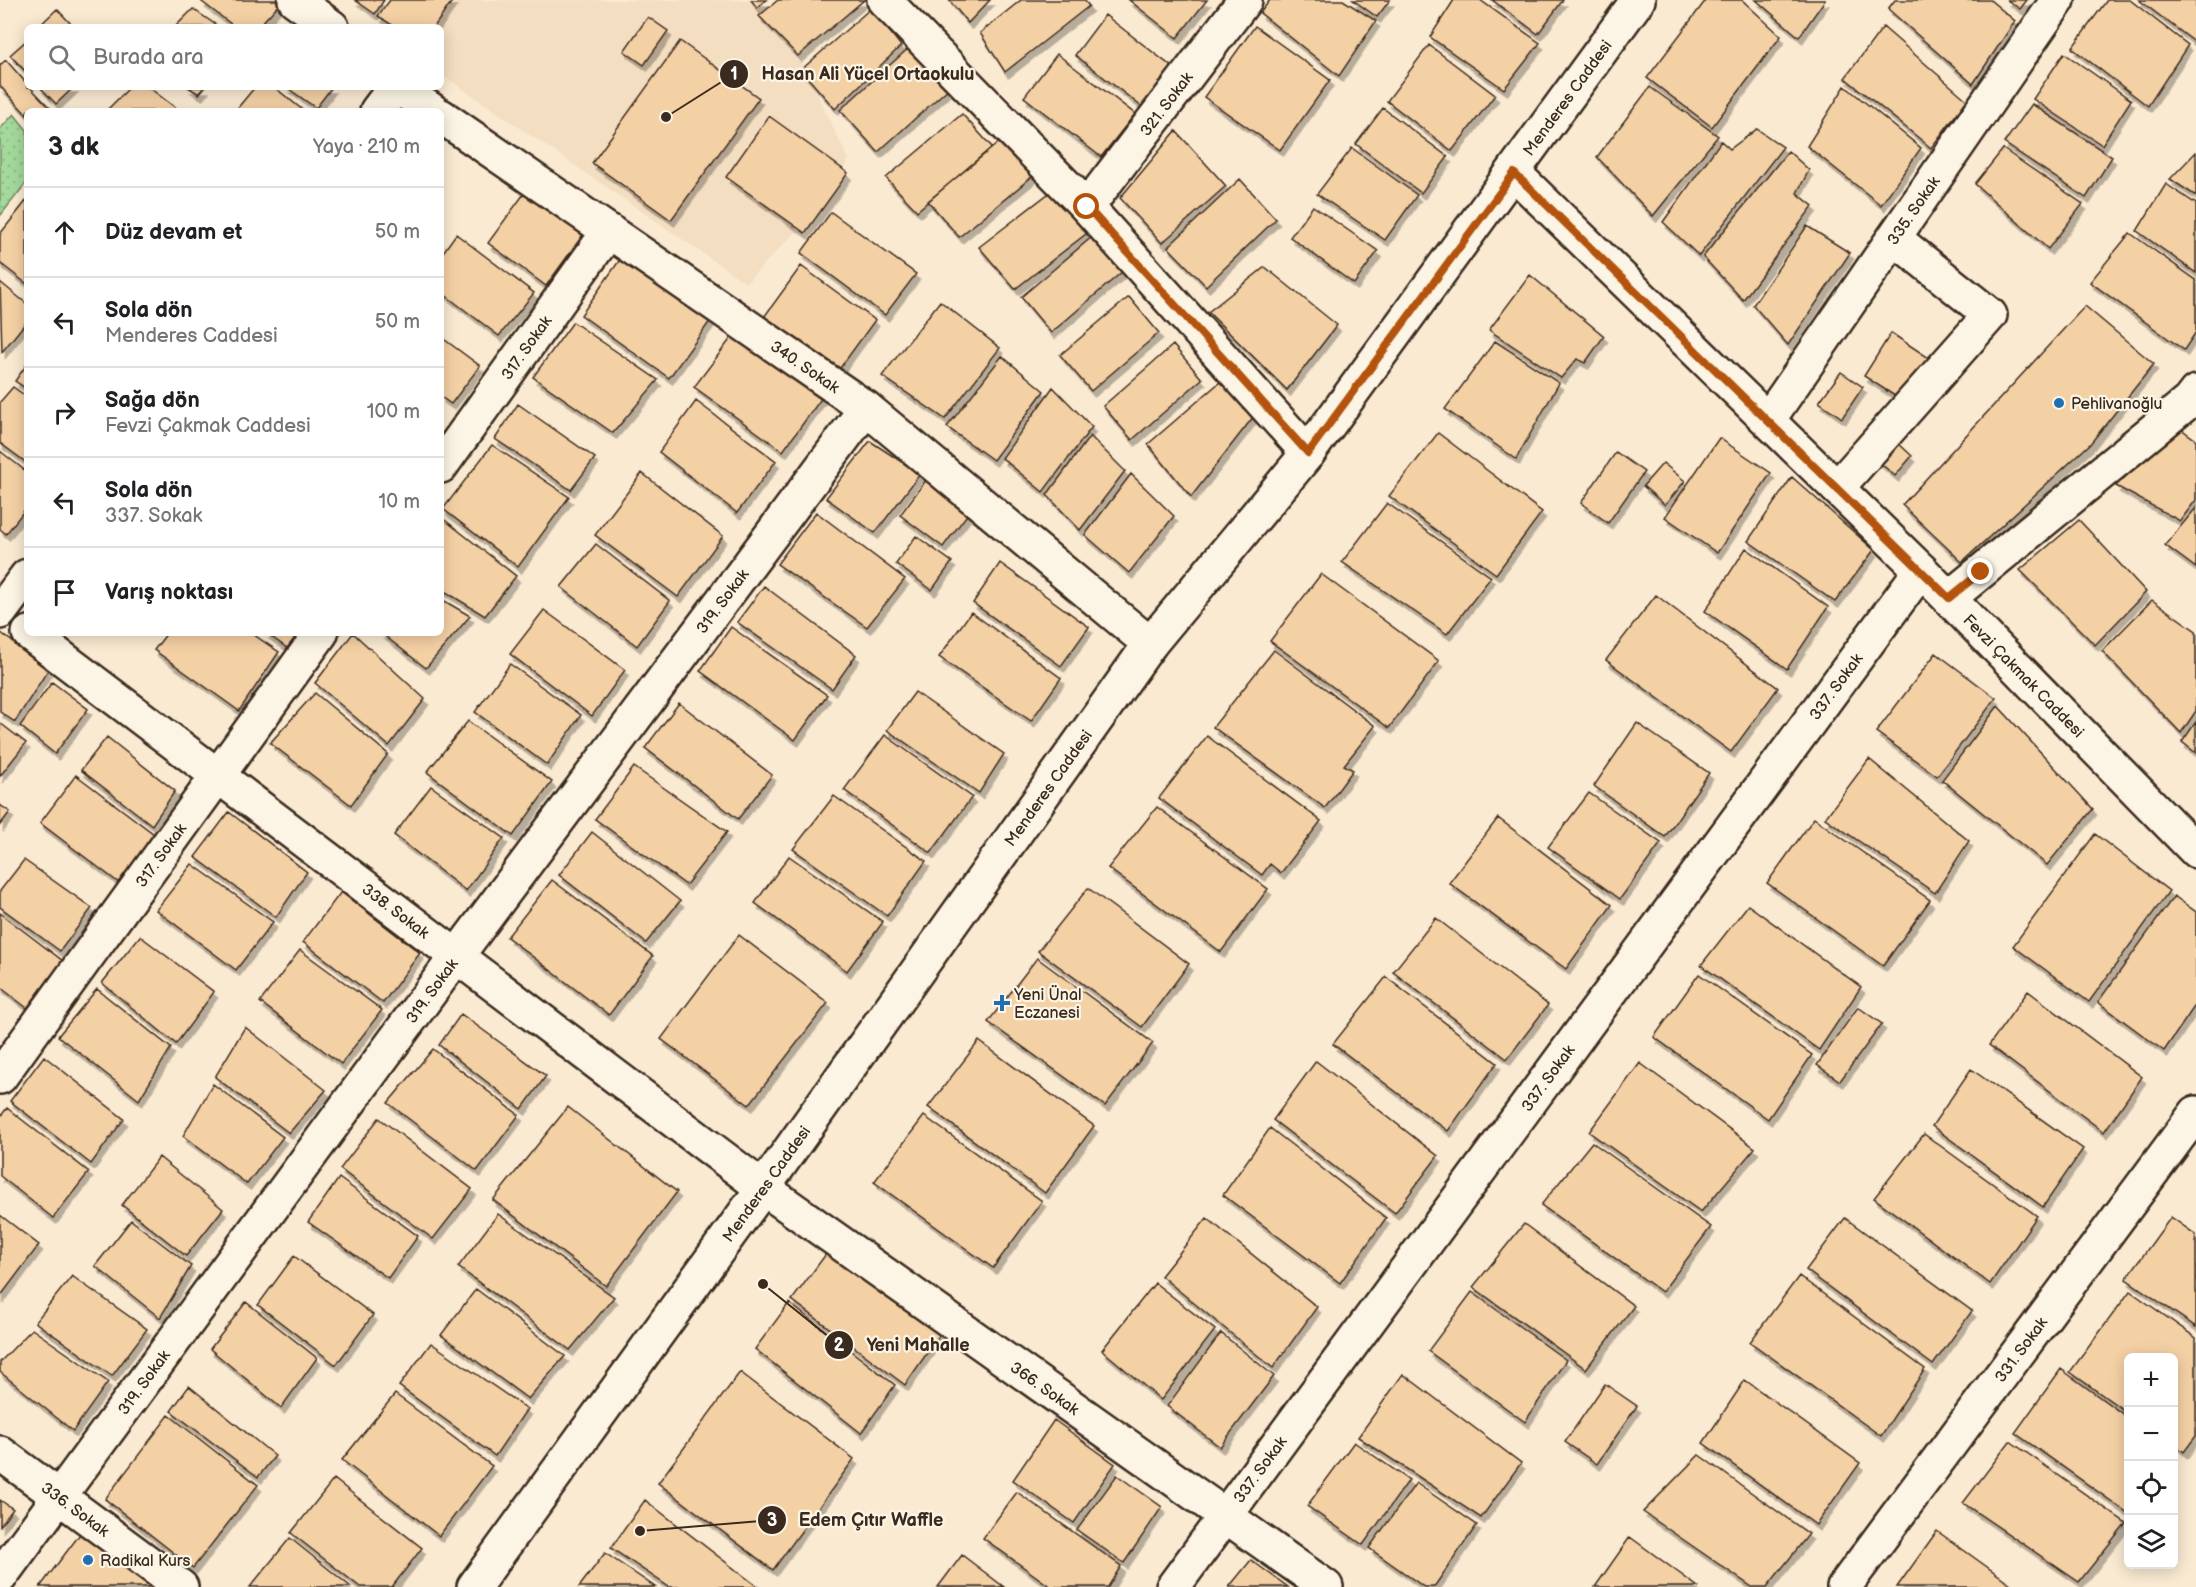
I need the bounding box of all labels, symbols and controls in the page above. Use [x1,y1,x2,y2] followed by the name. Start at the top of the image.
[24,24,444,90] search box
[1520,37,1617,160] street label: Menderes Caddesi
[45,41,78,74] icon: search
[93,44,204,71] text: Burada ara
[719,56,986,92] callout: Hasan Ali Yücel Ortaokulu
[730,64,738,85] text: 1
[762,64,974,85] text: Hasan Ali Yücel Ortaokulu
[1137,69,1198,140] street label: 321. Sokak
[48,132,99,163] text: 3 dk
[313,135,420,159] text: Yaya · 210 m
[1884,173,1945,249] street label: 335. Sokak
[1073,193,1099,219] route start
[48,216,81,249] icon: ahead
[105,219,242,246] text: Düz devam et
[375,220,420,244] text: 50 m
[105,297,193,324] text: Sola dön
[48,306,81,339] icon: left
[375,310,420,334] text: 50 m
[498,312,557,384] street label: 317. Sokak
[105,324,278,348] text: Menderes Caddesi
[766,337,843,398] street label: 340. Sokak
[105,387,200,414] text: Sağa dön
[2071,395,2163,414] place label: Pehlivanoğlu
[48,396,81,429] icon: right
[2052,396,2066,410] marker: Pehlivanoğlu
[367,400,420,424] text: 100 m
[105,414,311,438] text: Fevzi Çakmak Caddesi
[105,477,193,504] text: Sola dön
[48,486,81,519] icon: left
[379,490,420,514] text: 10 m
[105,504,202,528] text: 337. Sokak
[1967,558,1993,584] route end
[693,566,753,638] street label: 319. Sokak
[48,576,81,609] icon: arrive
[105,579,233,606] text: Varış noktası
[1959,611,2088,742] street label: Fevzi Çakmak Caddesi
[1806,650,1867,724] street label: 337. Sokak
[1001,727,1097,850] street label: Menderes Caddesi
[132,820,191,892] street label: 317. Sokak
[358,880,433,943] street label: 338. Sokak
[402,955,463,1028] street label: 319. Sokak
[1013,984,1082,1023] place label: Yeni Ünal Eczanesi
[995,996,1009,1010] marker: Yeni Ünal Eczanesi
[1518,1042,1580,1116] street label: 337. Sokak
[719,1123,815,1246] street label: Menderes Caddesi
[1991,1314,2052,1387] street label: 331. Sokak
[824,1327,981,1363] callout: Yeni Mahalle
[834,1335,845,1356] text: 2
[866,1335,970,1356] text: Yeni Mahalle
[115,1347,175,1419] street label: 319. Sokak
[2124,1353,2178,1569] map controls
[2124,1353,2178,1407] button: +
[1006,1358,1082,1420] street label: 366. Sokak
[2124,1407,2178,1461] button: −
[1230,1433,1292,1507] street label: 337. Sokak
[2124,1461,2178,1515] button: locate
[37,1479,113,1542] street label: 336. Sokak
[757,1502,956,1538] callout: Edem Çıtır Waffle
[767,1510,777,1531] text: 3
[799,1510,943,1531] text: Edem Çıtır Waffle
[2124,1515,2178,1569] button: layers
[100,1552,191,1571] place label: Radikal Kurs
[81,1553,95,1567] marker: Radikal Kurs

